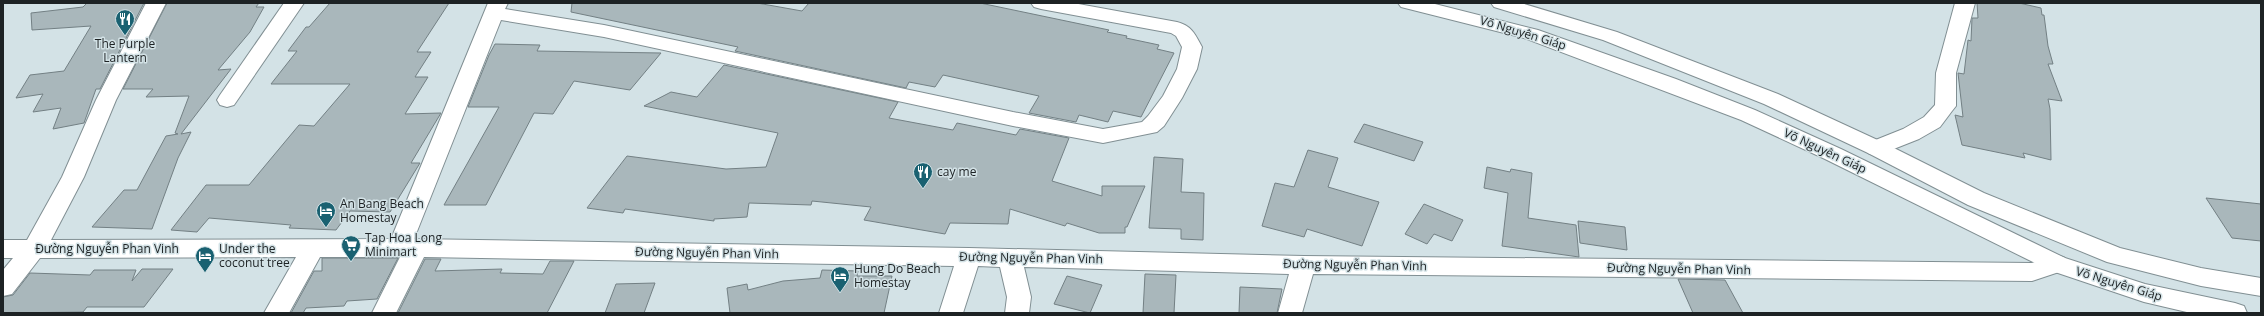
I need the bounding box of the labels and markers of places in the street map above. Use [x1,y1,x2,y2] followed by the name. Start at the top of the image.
[114,8,136,36] restaurant icon: The Purple Lantern
[95,35,155,66] place label: The Purple Lantern
[912,161,934,189] restaurant icon: cay me
[937,163,977,180] place label: cay me
[340,195,424,226] place label: An Bang Beach Homestay
[315,200,337,228] hotel icon: An Bang Beach Homestay
[365,229,442,260] place label: Tap Hoa Long Minimart
[340,234,362,262] supermarket icon: Tap Hoa Long Minimart
[219,240,290,271] place label: Under the coconut tree
[194,245,216,273] hotel icon: Under the coconut tree
[854,260,941,291] place label: Hung Do Beach Homestay
[829,265,851,293] hotel icon: Hung Do Beach Homestay

